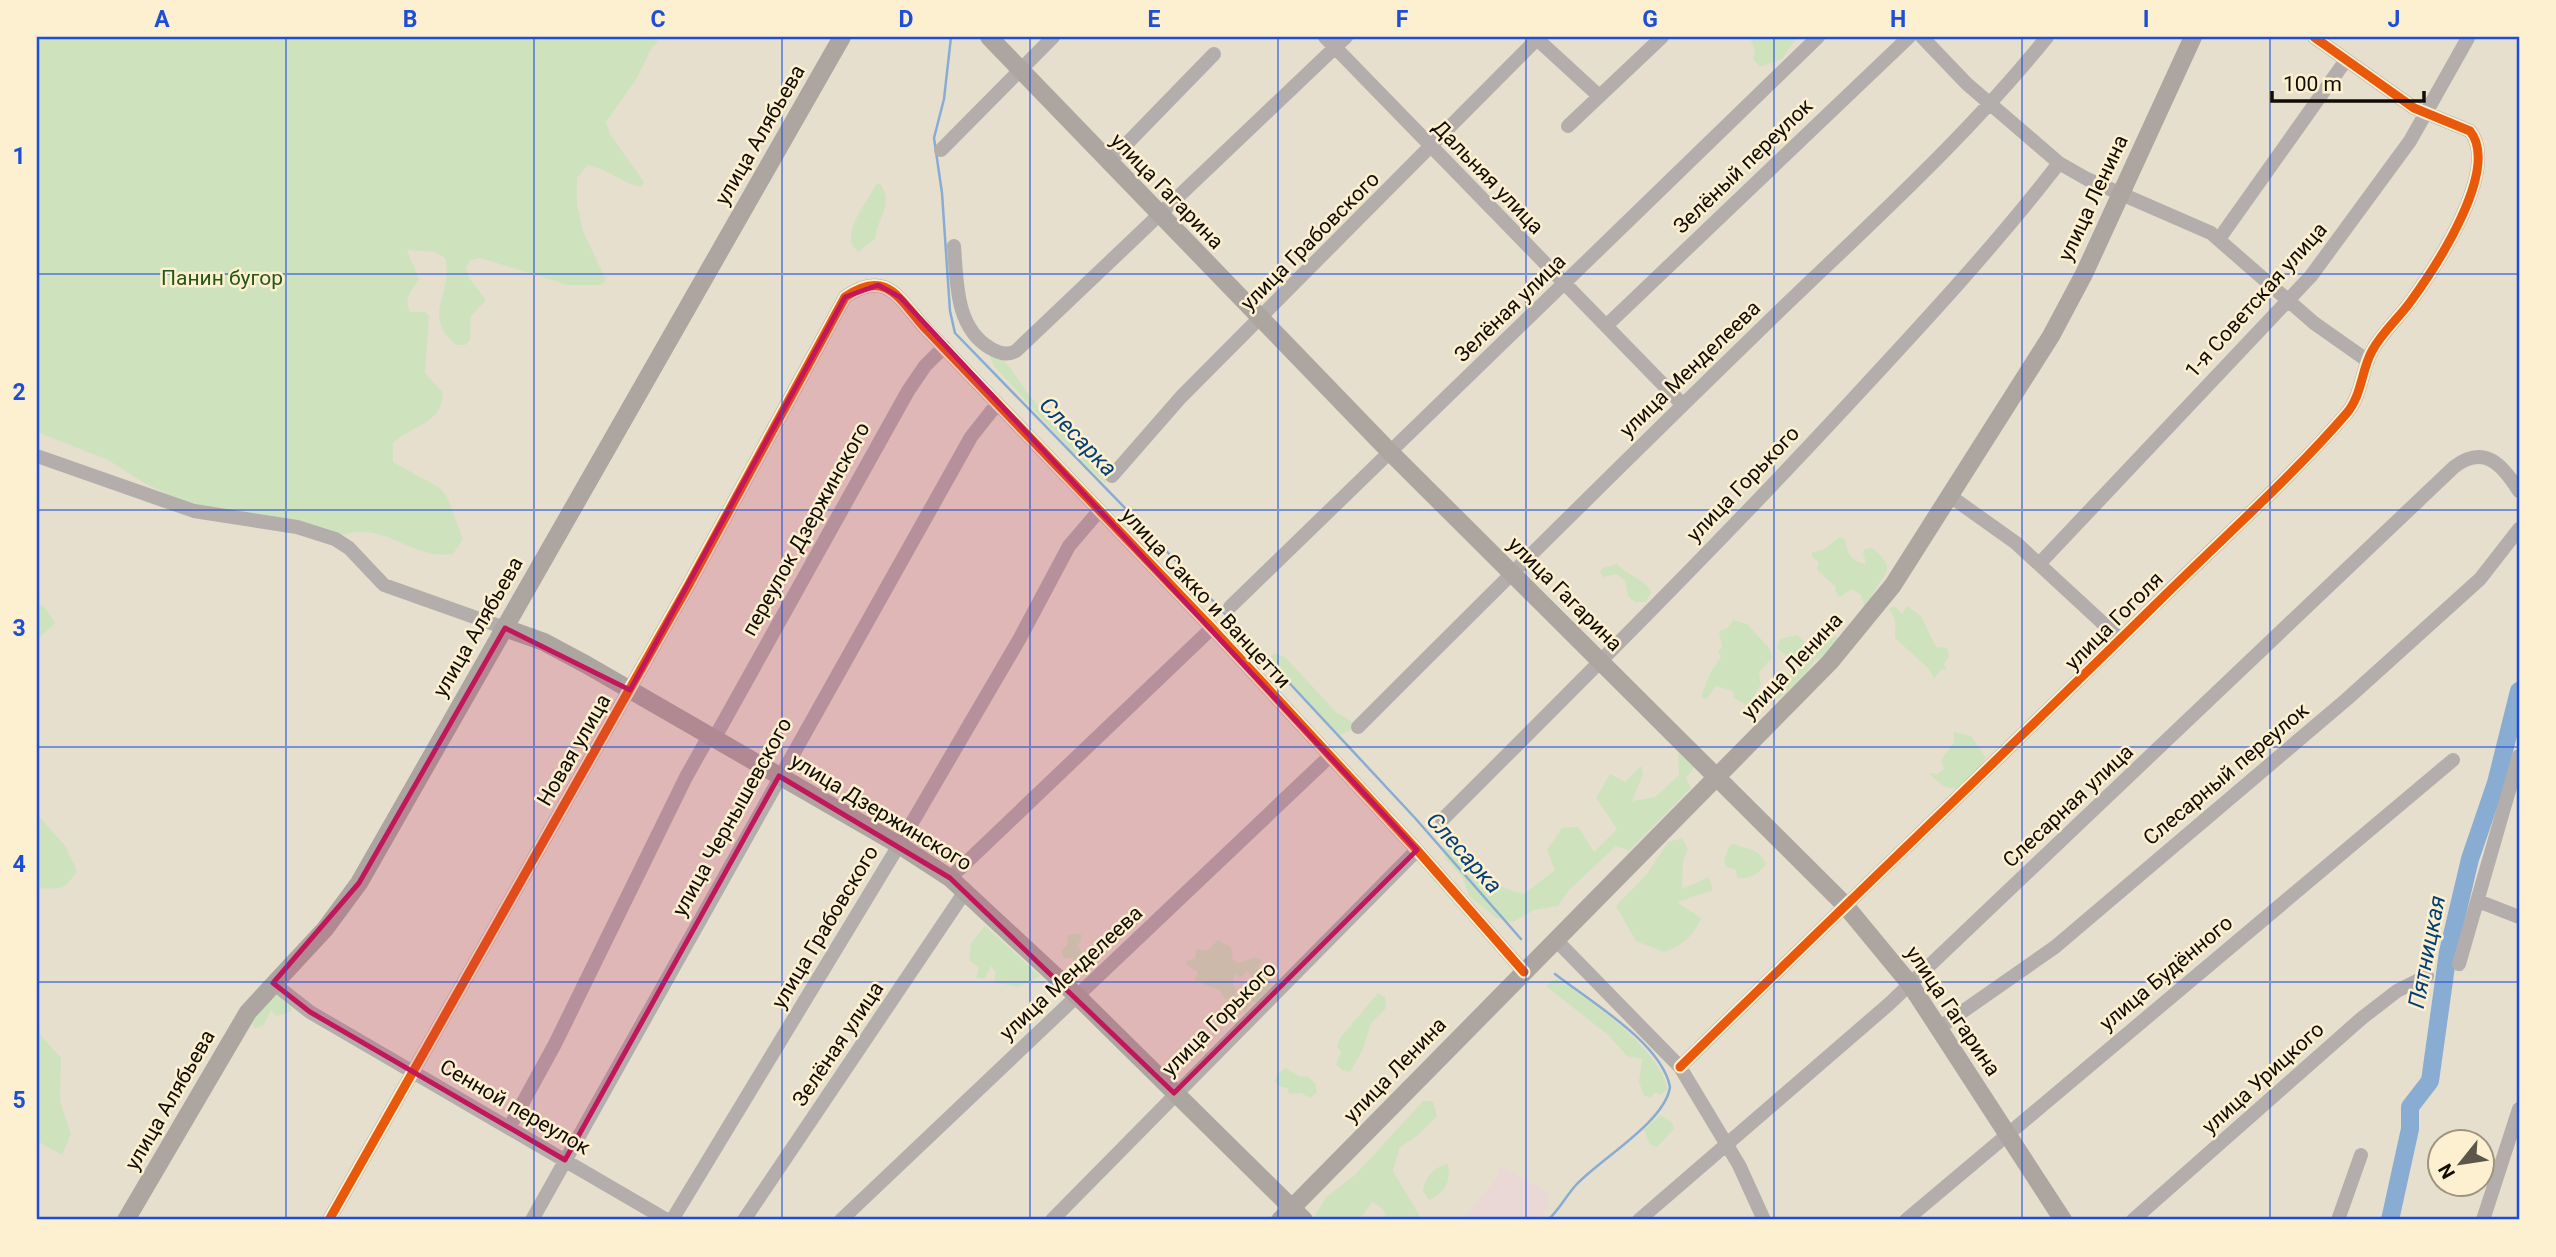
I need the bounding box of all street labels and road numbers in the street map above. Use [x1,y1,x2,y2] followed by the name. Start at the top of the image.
[710,61,810,209] street label: улица Алябьева
[1669,93,1818,238] street label: Зелёный переулок
[1428,115,1548,239] street label: Дальняя улица
[1106,128,1228,254] street label: улица Гагарина
[2053,131,2133,265] street label: улица Ленина
[1236,167,1384,315] street label: улица Грабовского
[2180,217,2332,383] street label: 1-я Советская улица
[1450,249,1570,367] street label: Зелёная улица
[1615,296,1765,442] street label: улица Менделеева
[737,418,875,640] street label: переулок Дзержинского
[1682,421,1804,547] street label: улица Горького
[1116,503,1296,693] street label: улица Сакко и Ванцетти
[1503,532,1627,656] street label: улица Гагарина
[428,553,528,701] street label: улица Алябьева
[2060,567,2168,675] street label: улица Гоголя
[1737,608,1847,724] street label: улица Ленина
[532,690,616,810] street label: Новая улица
[2139,698,2314,850] street label: Слесарный переулок
[667,713,797,921] street label: улица Чернышевского
[1998,740,2138,872] street label: Слесарная улица
[786,748,976,876] street label: улица Дзержинского
[767,841,883,1013] street label: улица Грабовского
[995,901,1147,1045] street label: улица Менделеева
[2095,910,2237,1036] street label: улица Будённого
[1901,941,2005,1081] street label: улица Гагарина
[1157,957,1281,1081] street label: улица Горького
[788,977,888,1111] street label: Зелёная улица
[1339,1013,1451,1127] street label: улица Ленина
[2197,1017,2329,1139] street label: улица Урицкого
[120,1026,220,1174] street label: улица Алябьева
[436,1054,595,1160] street label: Сенной переулок

